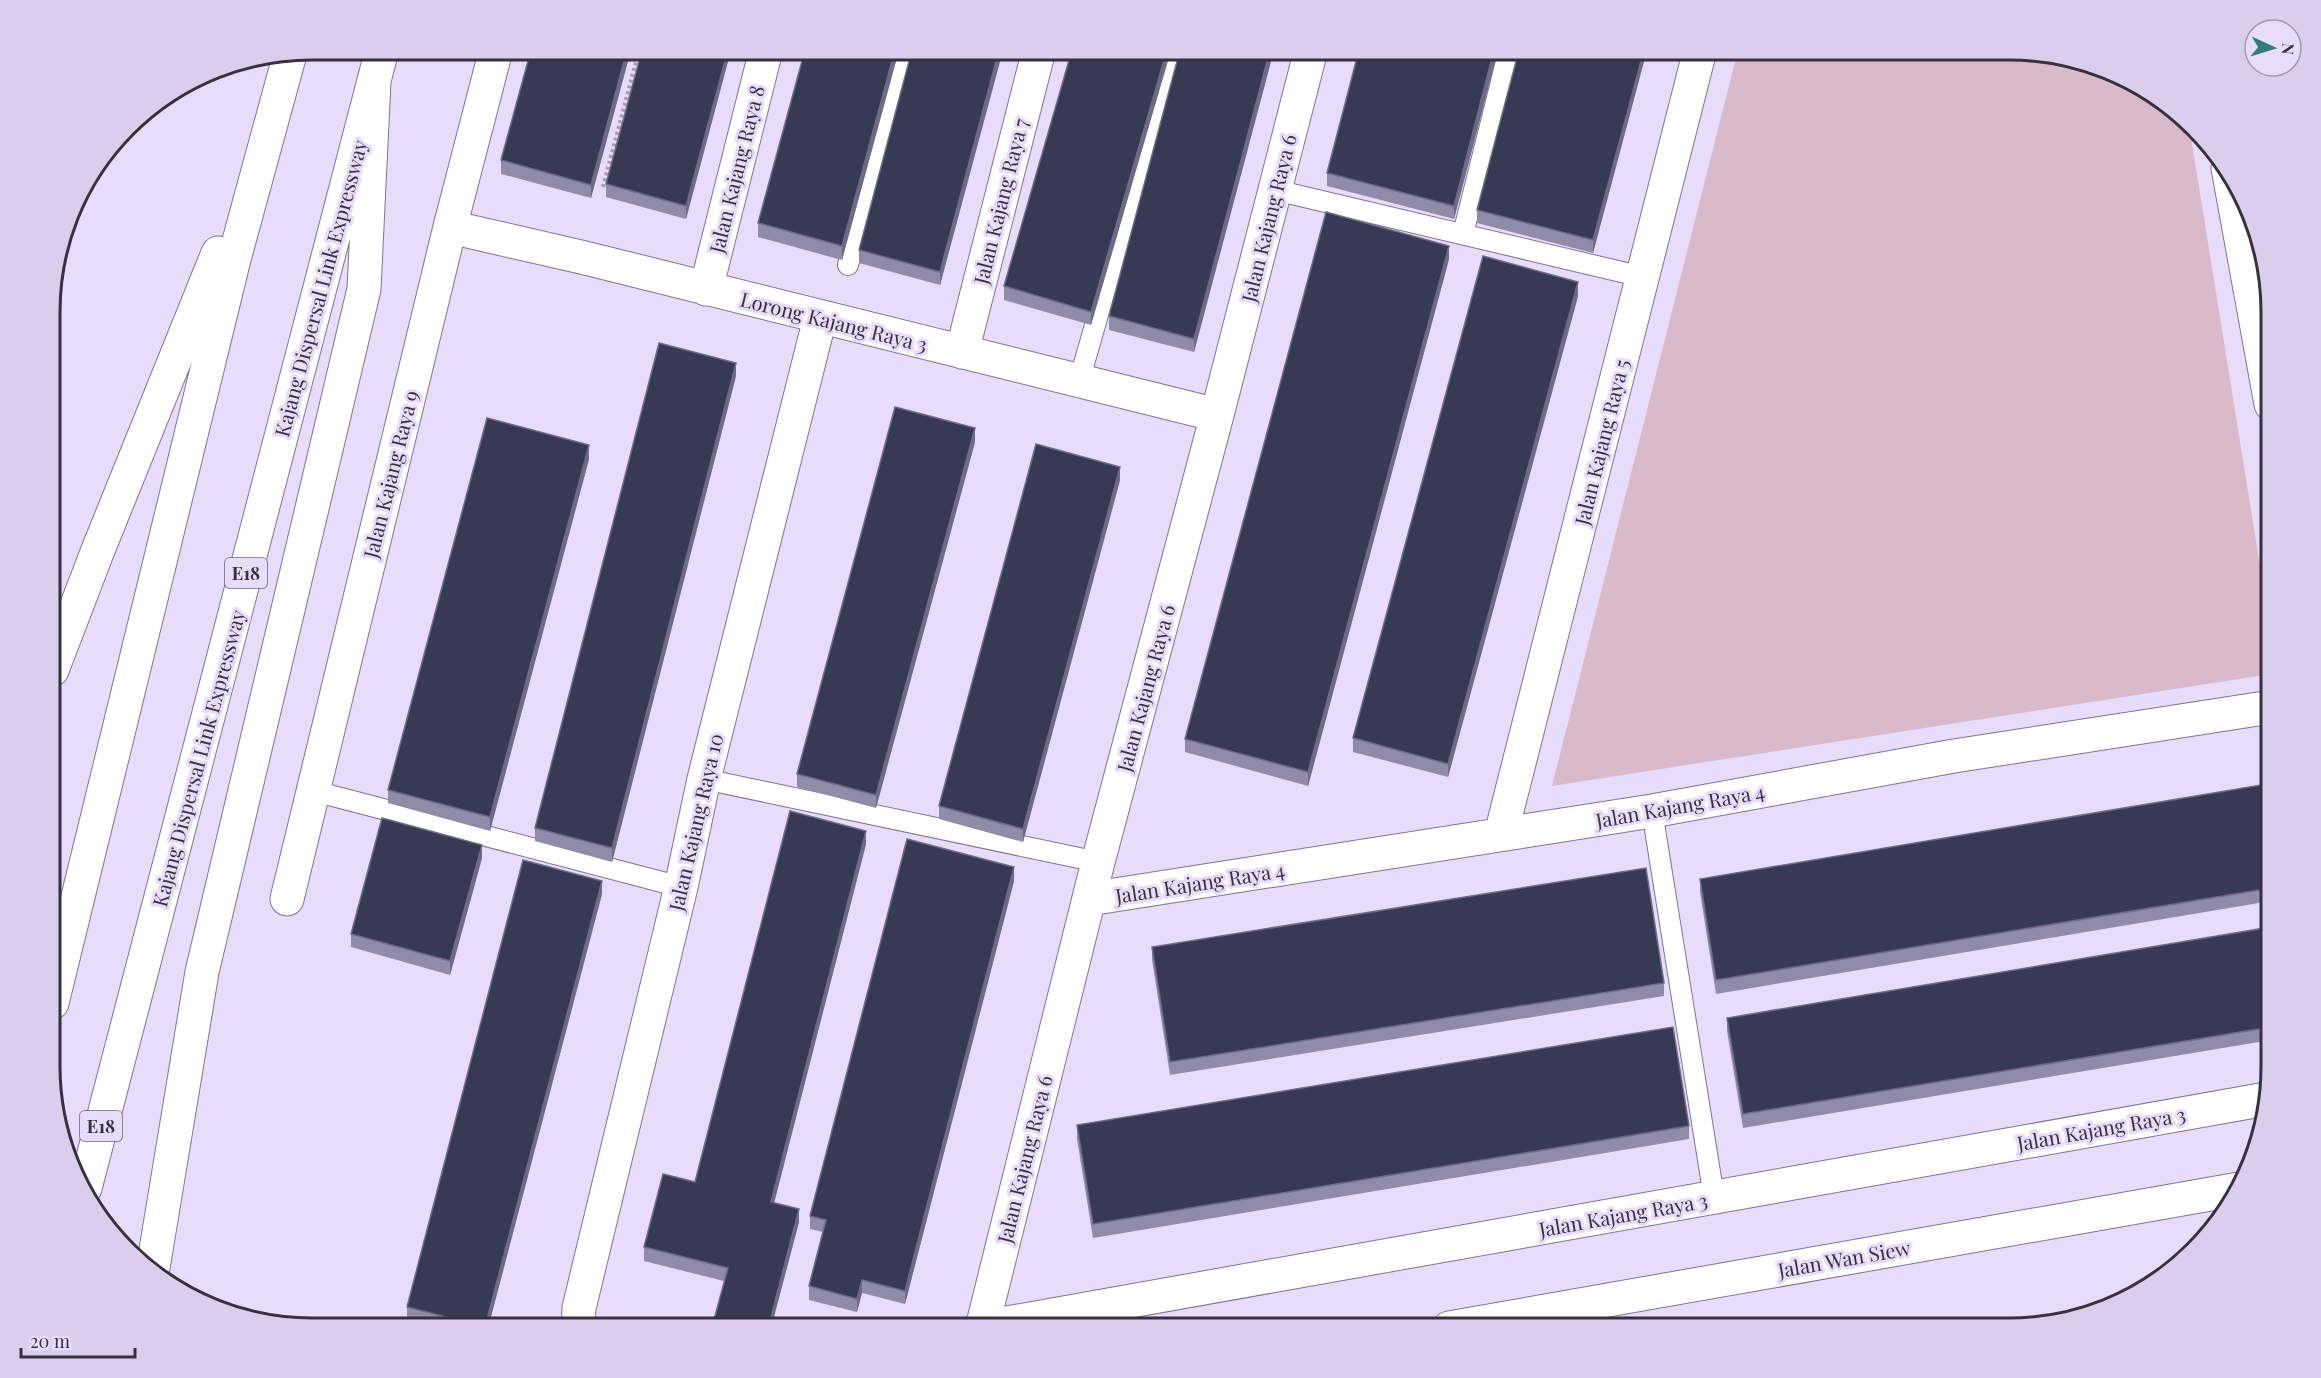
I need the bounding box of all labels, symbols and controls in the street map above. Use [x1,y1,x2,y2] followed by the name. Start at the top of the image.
[2243,18,2303,78] north arrow
[2278,43,2299,56] text: N
[702,82,770,257] street label: Jalan Kajang Raya 8
[966,115,1034,288] street label: Jalan Kajang Raya 7
[1234,131,1302,306] street label: Jalan Kajang Raya 6
[267,137,373,439] street label: Kajang Dispersal Link Expressway
[738,285,930,357] street label: Lorong Kajang Raya 3
[1567,356,1635,529] street label: Jalan Kajang Raya 5
[356,387,424,562] street label: Jalan Kajang Raya 9
[225,558,267,588] road number: E18
[1109,601,1180,776] street label: Jalan Kajang Raya 6
[145,607,251,909] street label: Kajang Dispersal Link Expressway
[661,731,729,914] street label: Jalan Kajang Raya 10
[1592,777,1767,833] street label: Jalan Kajang Raya 4
[1112,855,1287,909] street label: Jalan Kajang Raya 4
[990,1072,1058,1247] street label: Jalan Kajang Raya 6
[2014,1100,2187,1156] street label: Jalan Kajang Raya 3
[80,1111,122,1141] road number: E18
[1536,1186,1709,1242] street label: Jalan Kajang Raya 3
[1775,1233,1913,1283] street label: Jalan Wan Siew
[21,1321,135,1359] scale bar
[30,1329,70,1353] text: 20 m

